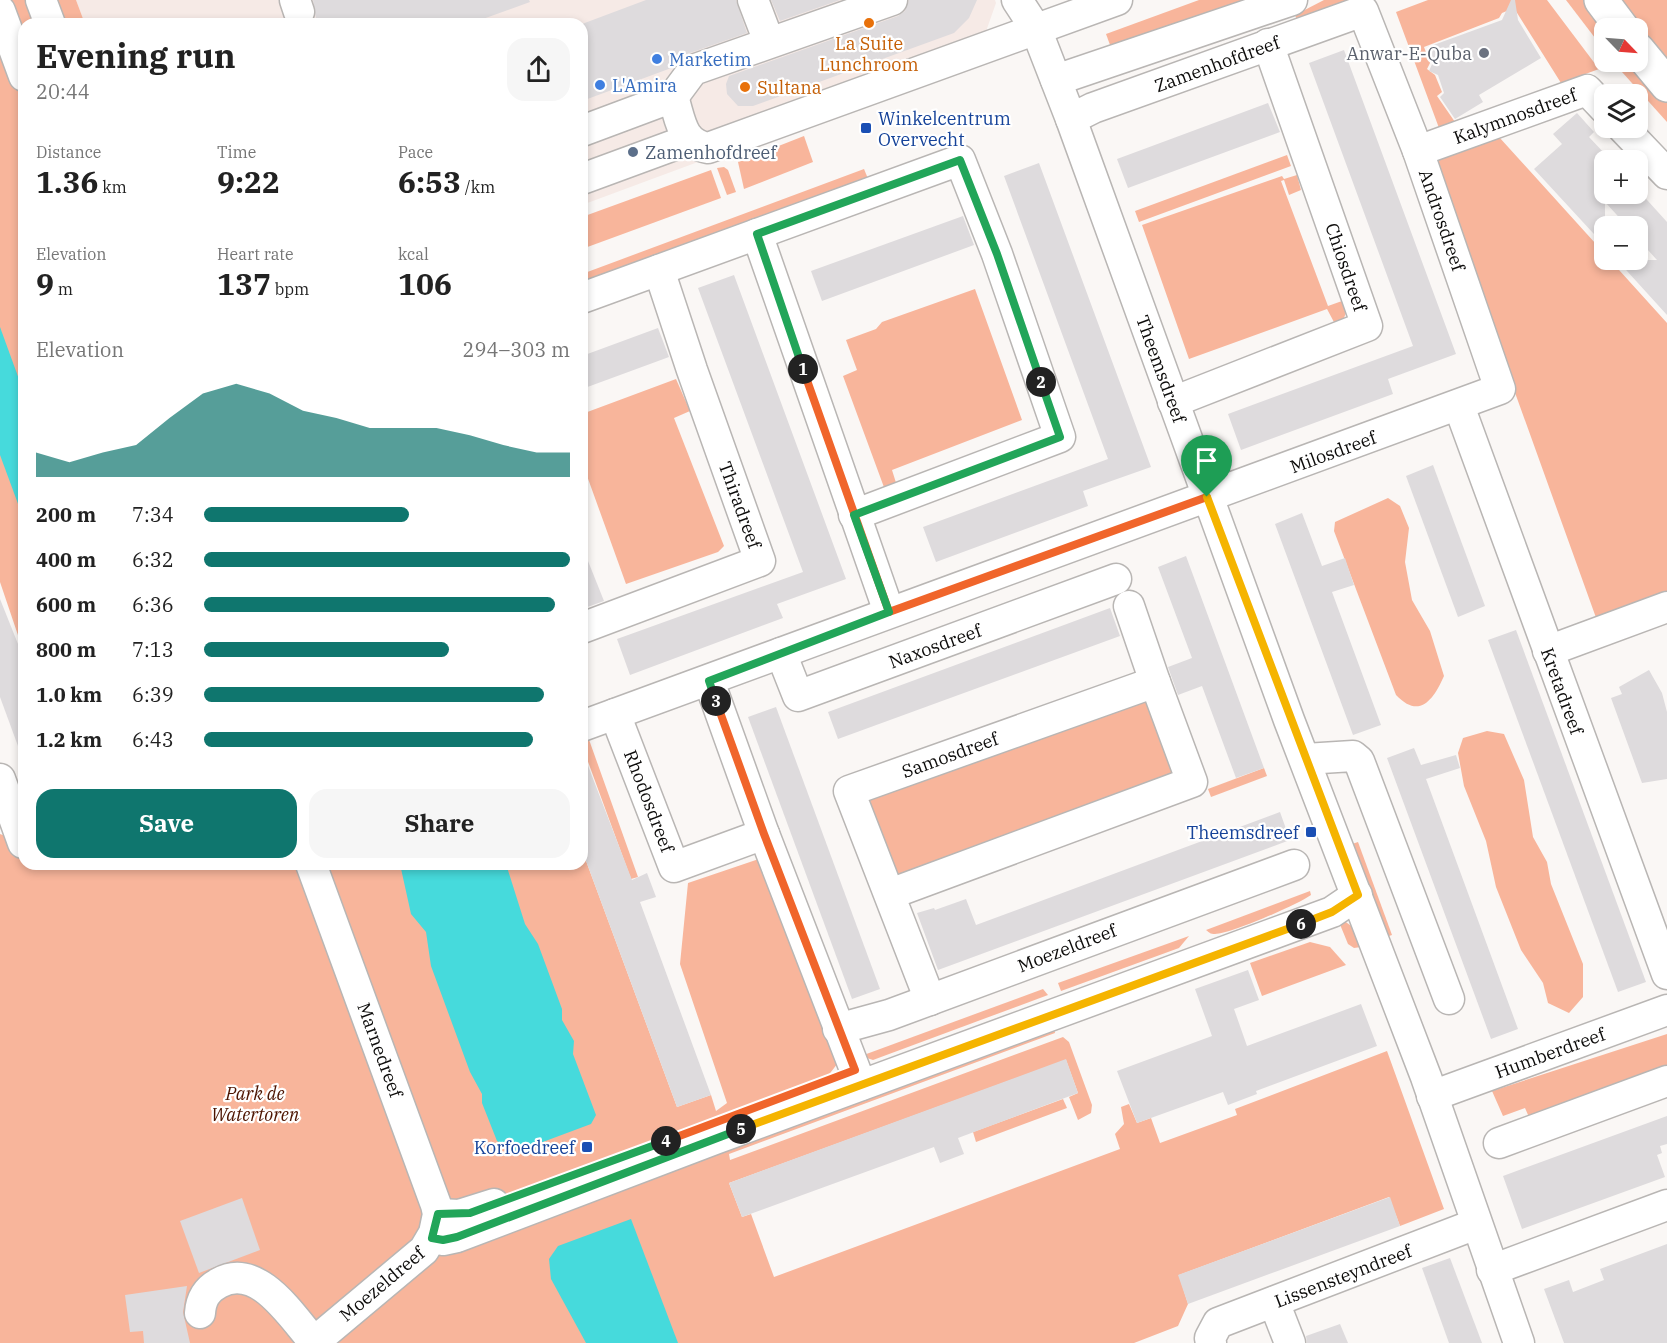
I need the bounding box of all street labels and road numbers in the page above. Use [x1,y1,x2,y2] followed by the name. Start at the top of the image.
[1151,30,1284,97] street label: Zamenhofdreef
[1450,82,1581,149] street label: Kalymnosdreef
[1414,166,1471,276] street label: Androsdreef
[1320,220,1372,316] street label: Chiosdreef
[1131,312,1192,428] street label: Theemsdreef
[1287,425,1381,478] street label: Milosdreef
[714,458,767,553] street label: Thiradreef
[886,618,986,673] street label: Naxosdreef
[1536,644,1589,739] street label: Kretadreef
[899,726,1003,783] street label: Samosdreef
[619,747,680,857] street label: Rhodosdreef
[1014,918,1121,977] street label: Moezeldreef
[352,999,408,1102] street label: Marnedreef
[1492,1022,1610,1084] street label: Humberdreef
[1271,1239,1417,1313] street label: Lissensteyndreef
[335,1241,431,1326] street label: Moezeldreef

